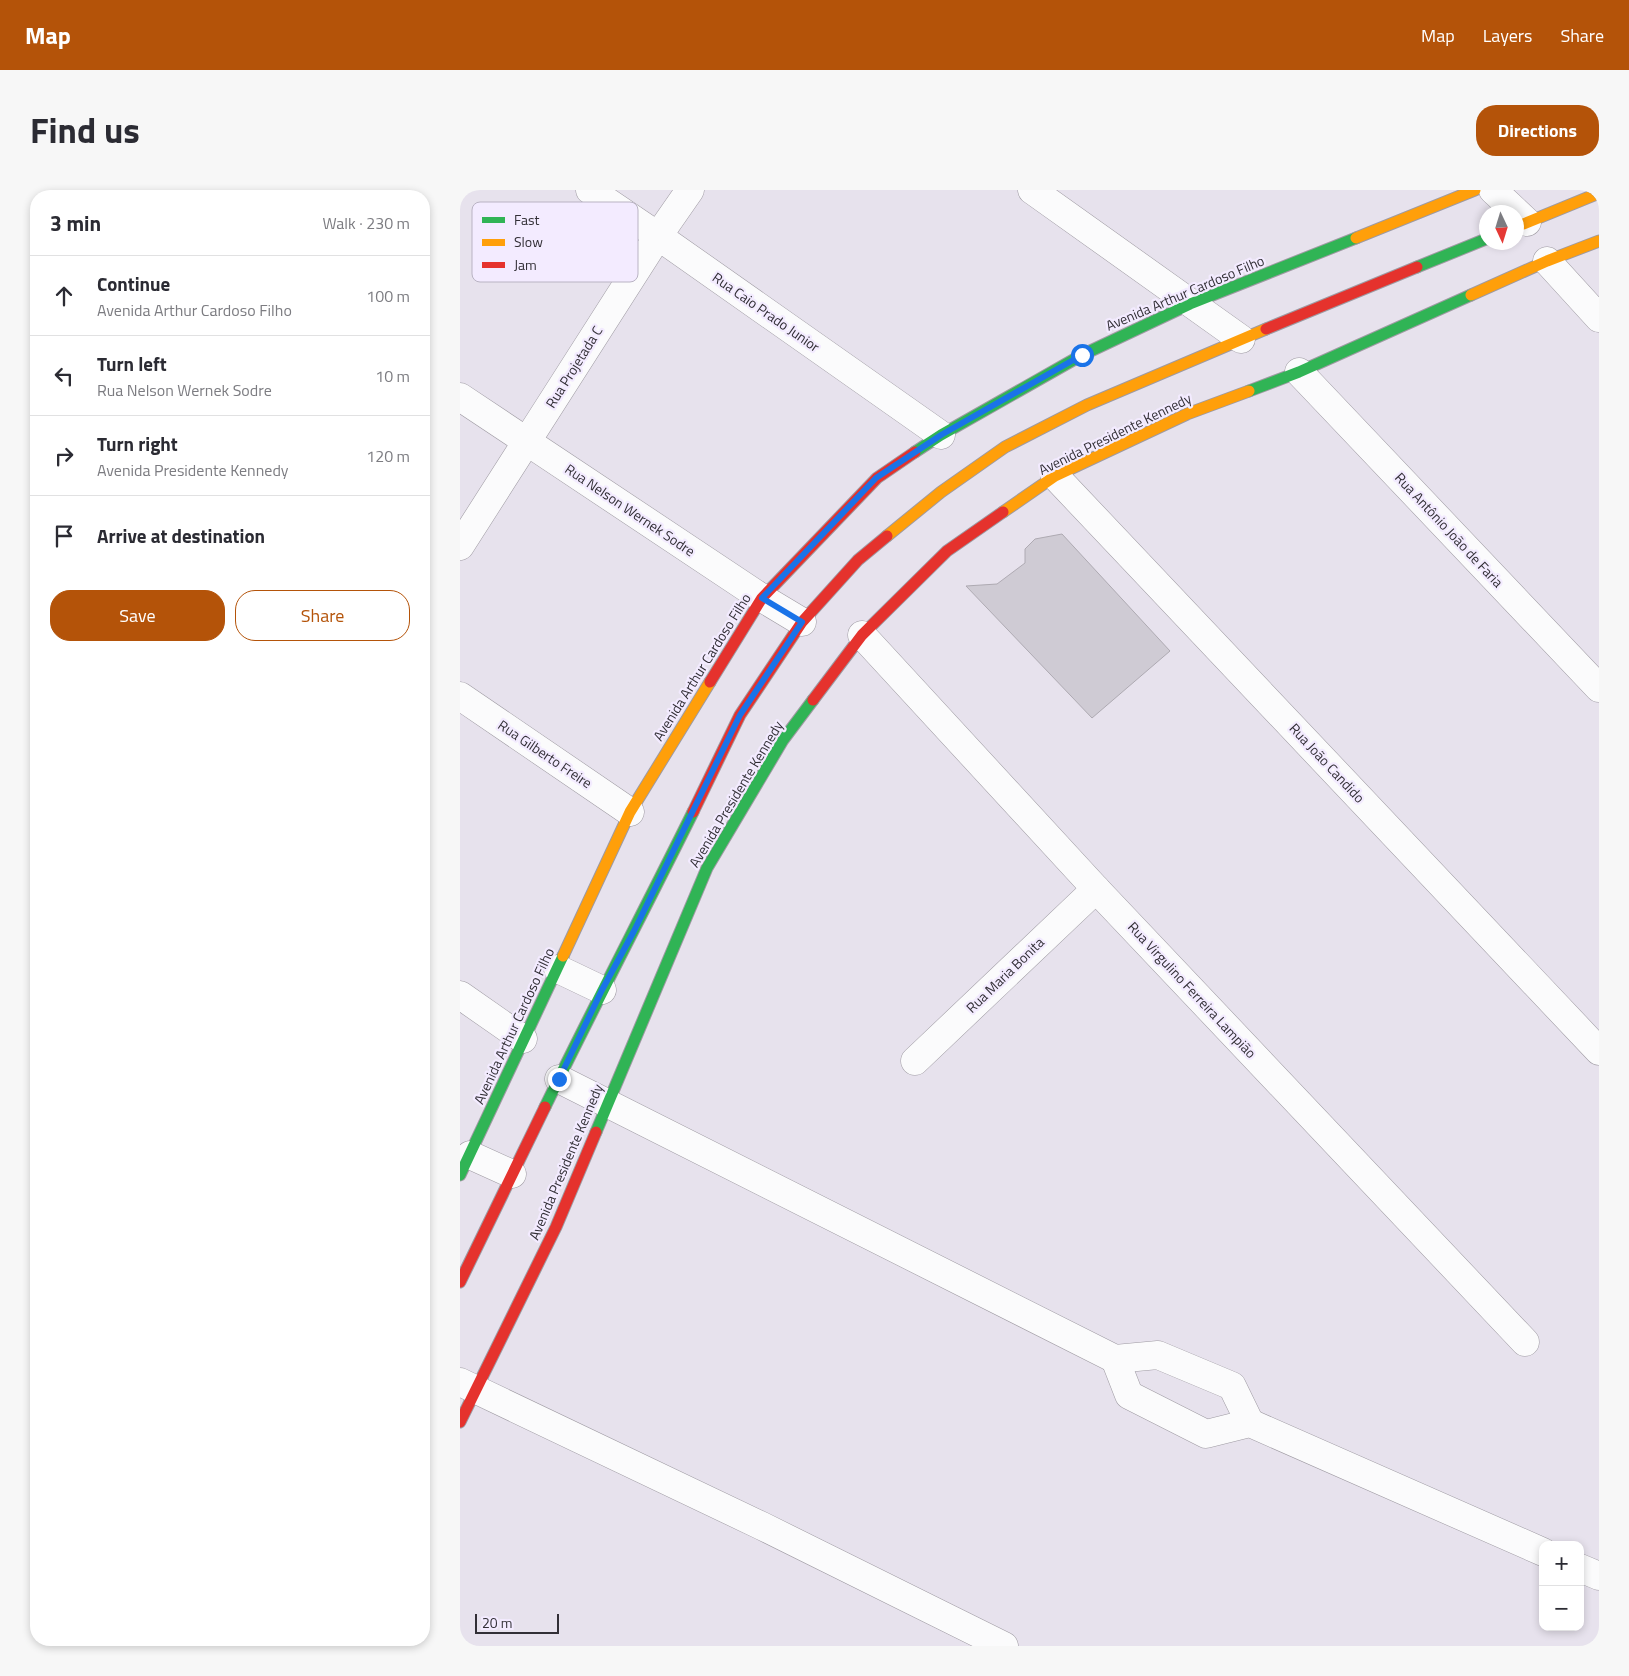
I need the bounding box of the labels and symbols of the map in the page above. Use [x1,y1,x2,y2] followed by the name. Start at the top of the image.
[472,202,638,282] legend
[1479,205,1524,250] north arrow
[514,209,539,230] text: Fast
[514,231,543,252] text: Slow
[1102,250,1267,336] street label: Avenida Arthur Cardoso Filho
[514,254,537,275] text: Jam
[708,267,824,357] street label: Rua Caio Prado Junior
[540,321,607,412] street label: Rua Projetada C
[1071,344,1094,367] route start
[1035,387,1195,480] street label: Avenida Presidente Kennedy
[561,458,700,561] street label: Rua Nelson Wernek Sodre
[1390,467,1508,592] street label: Rua Antônio João de Faria
[647,589,756,745] street label: Avenida Arthur Cardoso Filho
[494,714,596,793] street label: Rua Gilberto Freire
[683,716,788,871] street label: Avenida Presidente Kennedy
[1285,718,1370,807] street label: Rua João Candido
[1123,917,1261,1063] street label: Rua Virgulino Ferreira Lampião
[961,932,1048,1017] street label: Rua Maria Bonita
[468,944,559,1107] street label: Avenida Arthur Cardoso Filho
[548,1068,571,1091] route end
[523,1080,608,1243] street label: Avenida Presidente Kennedy
[475,1611,559,1634] scale bar

